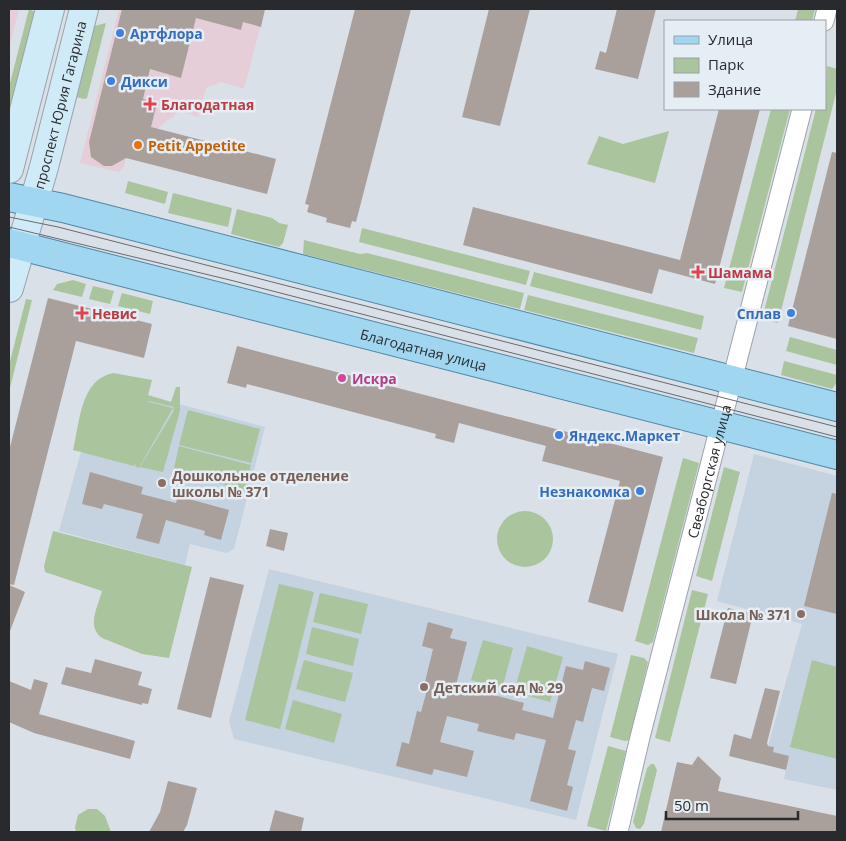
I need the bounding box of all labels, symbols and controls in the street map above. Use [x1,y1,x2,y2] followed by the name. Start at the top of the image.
[29,19,90,191] street label: проспект Юрия Гагарина
[664,20,826,110] legend
[130,24,203,43] place label: Артфлора
[114,27,126,39] marker: Артфлора
[708,29,753,49] text: Улица
[708,54,744,74] text: Парк
[121,72,168,91] place label: Дикси
[105,75,117,87] marker: Дикси
[708,79,761,99] text: Здание
[161,95,254,114] place label: Благодатная
[143,97,157,111] marker: Благодатная
[148,136,245,155] place label: Petit Appetite
[132,139,144,151] marker: Petit Appetite
[708,263,772,282] place label: Шамама
[692,266,704,278] marker: Шамама
[92,304,137,323] place label: Невис
[737,304,781,323] place label: Сплав
[76,307,88,319] marker: Невис
[785,307,797,319] marker: Сплав
[358,324,489,374] street label: Благодатная улица
[352,369,397,388] place label: Искра
[336,372,348,384] marker: Искра
[682,402,735,540] street label: Свеаборгская улица
[568,426,680,445] place label: Яндекс.Маркет
[553,429,565,441] marker: Яндекс.Маркет
[172,466,349,501] place label: Дошкольное отделение школы № 371
[156,477,168,489] marker: Дошкольное отделение школы № 371
[539,482,630,501] place label: Незнакомка
[634,485,646,497] marker: Незнакомка
[695,605,791,624] place label: Школа № 371
[795,608,807,620] marker: Школа № 371
[434,678,563,697] place label: Детский сад № 29
[418,681,430,693] marker: Детский сад № 29
[666,788,798,820] scale bar
[674,795,709,815] text: 50 m

